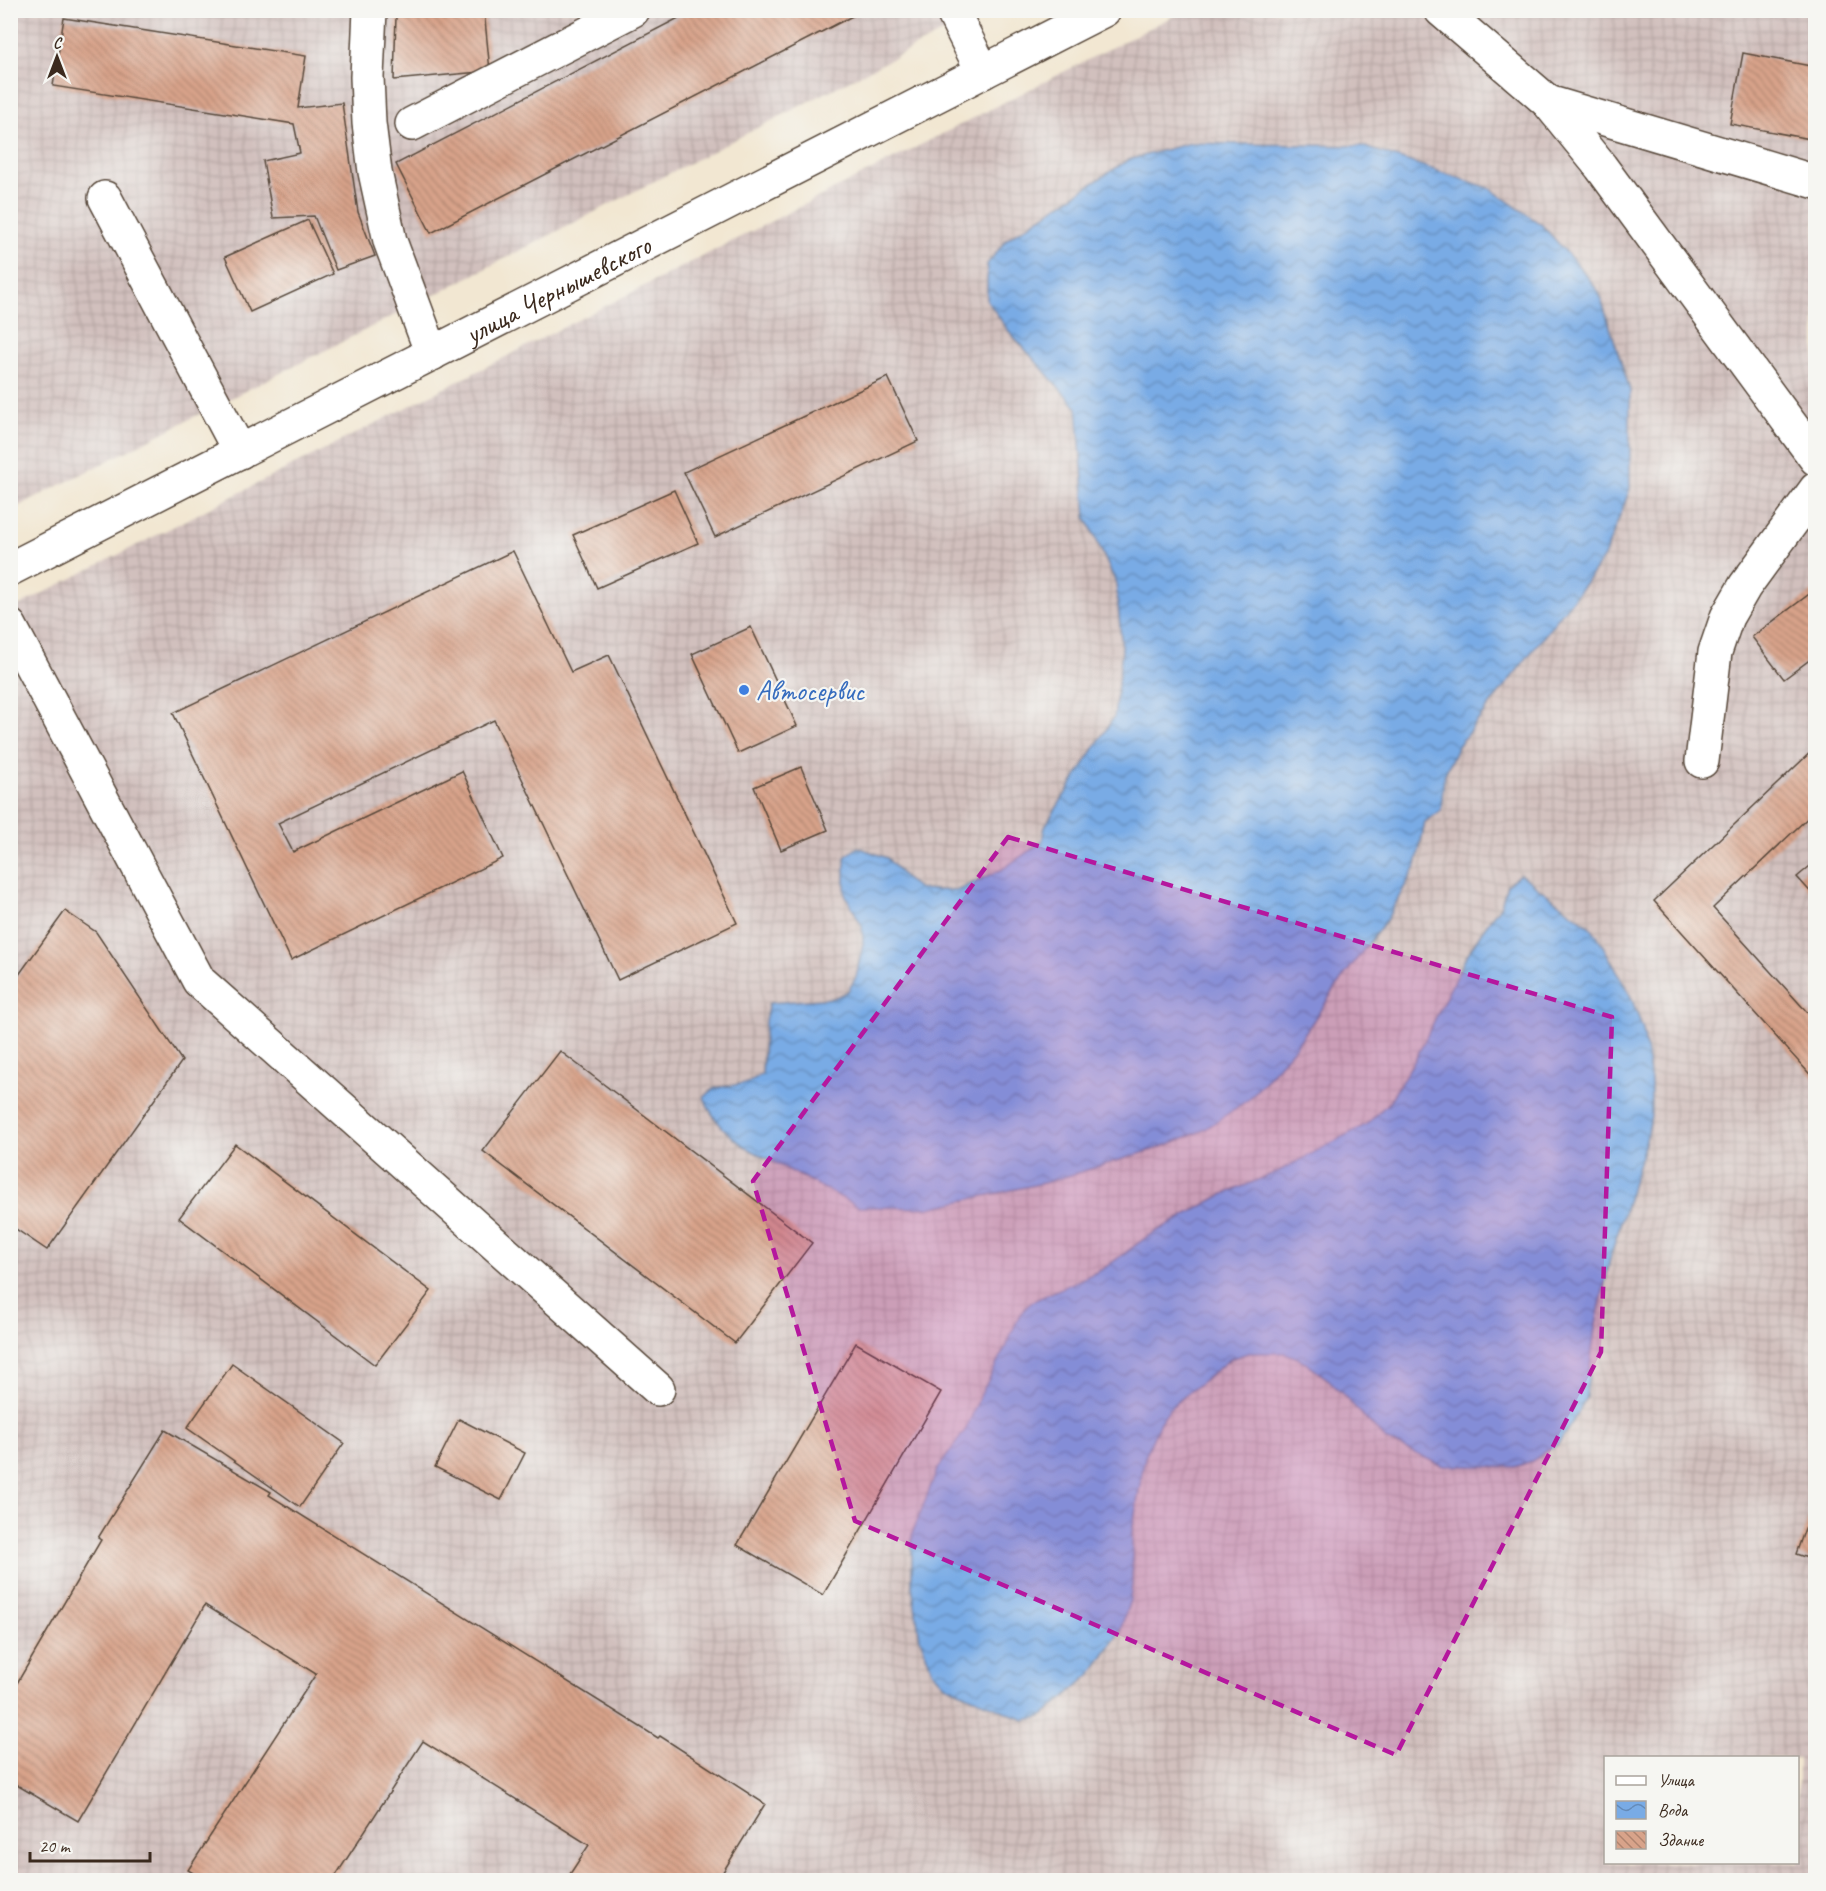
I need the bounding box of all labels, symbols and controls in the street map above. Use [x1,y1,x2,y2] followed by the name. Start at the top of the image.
[27,27,87,87] north arrow
[53,33,63,53] text: С
[458,227,658,352] street label: улица Чернышевского
[756,673,866,708] place label: Автосервис
[737,683,751,697] marker: Автосервис
[1604,1756,1799,1864] legend
[1658,1769,1695,1791] text: Улица
[1658,1799,1689,1821] text: Вода
[30,1825,150,1863] scale bar
[1658,1829,1704,1851] text: Здание
[39,1835,72,1857] text: 20 m

